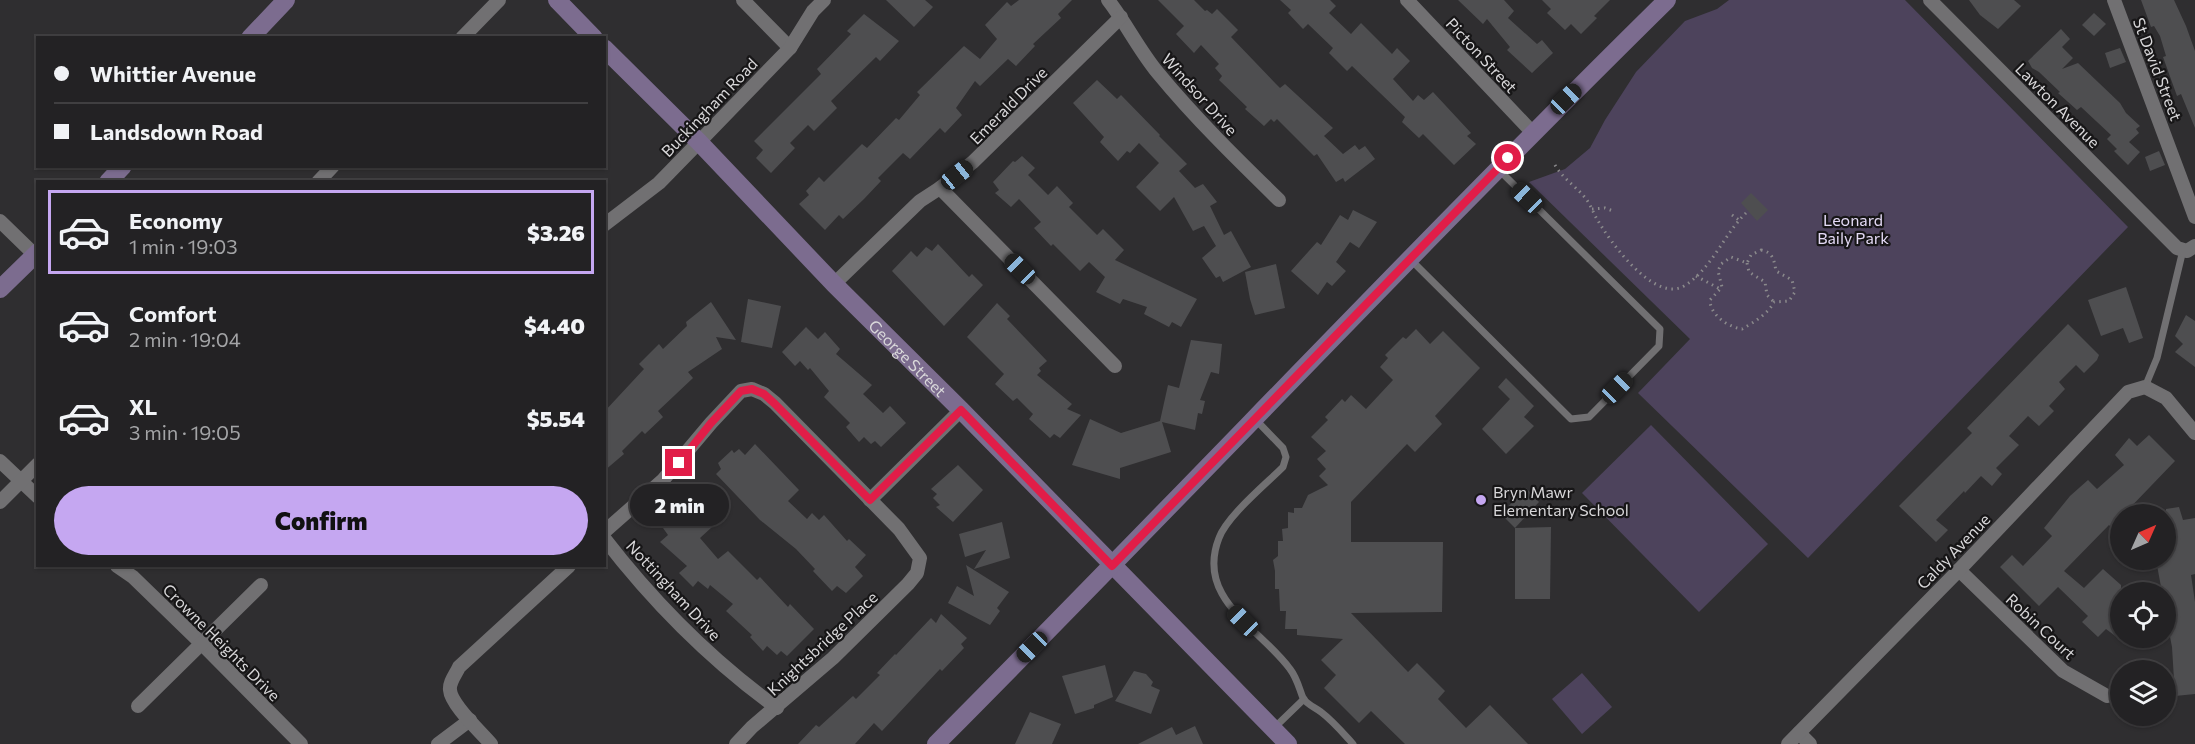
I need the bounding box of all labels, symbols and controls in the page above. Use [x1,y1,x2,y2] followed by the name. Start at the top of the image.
[1442,14,1522,97] street label: Picton Street
[2130,15,2186,124] street label: St David Street
[1158,49,1242,139] street label: Windsor Drive
[657,54,761,160] street label: Buckingham Road
[2012,59,2104,151] street label: Lawton Avenue
[90,60,256,87] text: Whittier Avenue
[965,62,1051,148] street label: Emerald Drive
[1547,80,1585,118] car
[90,118,263,145] text: Landsdown Road
[1494,144,1521,171] route start
[937,157,977,193] car
[1508,179,1546,217] car
[57,205,111,259] icon: car
[129,207,223,234] text: Economy
[1817,210,1889,247] park label: Leonard Baily Park
[527,219,585,246] text: $3.26
[129,234,238,258] text: 1 min · 19:03
[1001,250,1039,288] car
[57,298,111,352] icon: car
[129,300,217,327] text: Comfort
[524,312,585,339] text: $4.40
[865,315,951,400] street label: George Street
[129,327,241,351] text: 2 min · 19:04
[1598,369,1636,407] car
[57,391,111,445] icon: car
[129,393,157,420] text: XL
[527,405,585,432] text: $5.54
[129,420,241,444] text: 3 min · 19:05
[665,449,692,476] route end
[1493,482,1629,519] place label: Bryn Mawr Elementary School
[630,484,728,526] callout: 2 min
[54,486,588,555] button: Confirm
[654,493,705,517] text: 2 min
[1474,493,1488,507] marker: Bryn Mawr Elementary School
[2110,504,2176,570] north arrow
[2110,504,2176,726] map controls
[1912,509,1994,593] street label: Caldy Avenue
[623,536,725,644] street label: Nottingham Drive
[159,579,285,705] street label: Crowne Heights Drive
[2110,582,2176,648] button: locate
[763,587,881,699] street label: Knightsbridge Place
[2002,589,2080,663] street label: Robin Court
[1224,602,1262,640] car
[1013,628,1051,666] car
[2110,660,2176,726] button: layers

